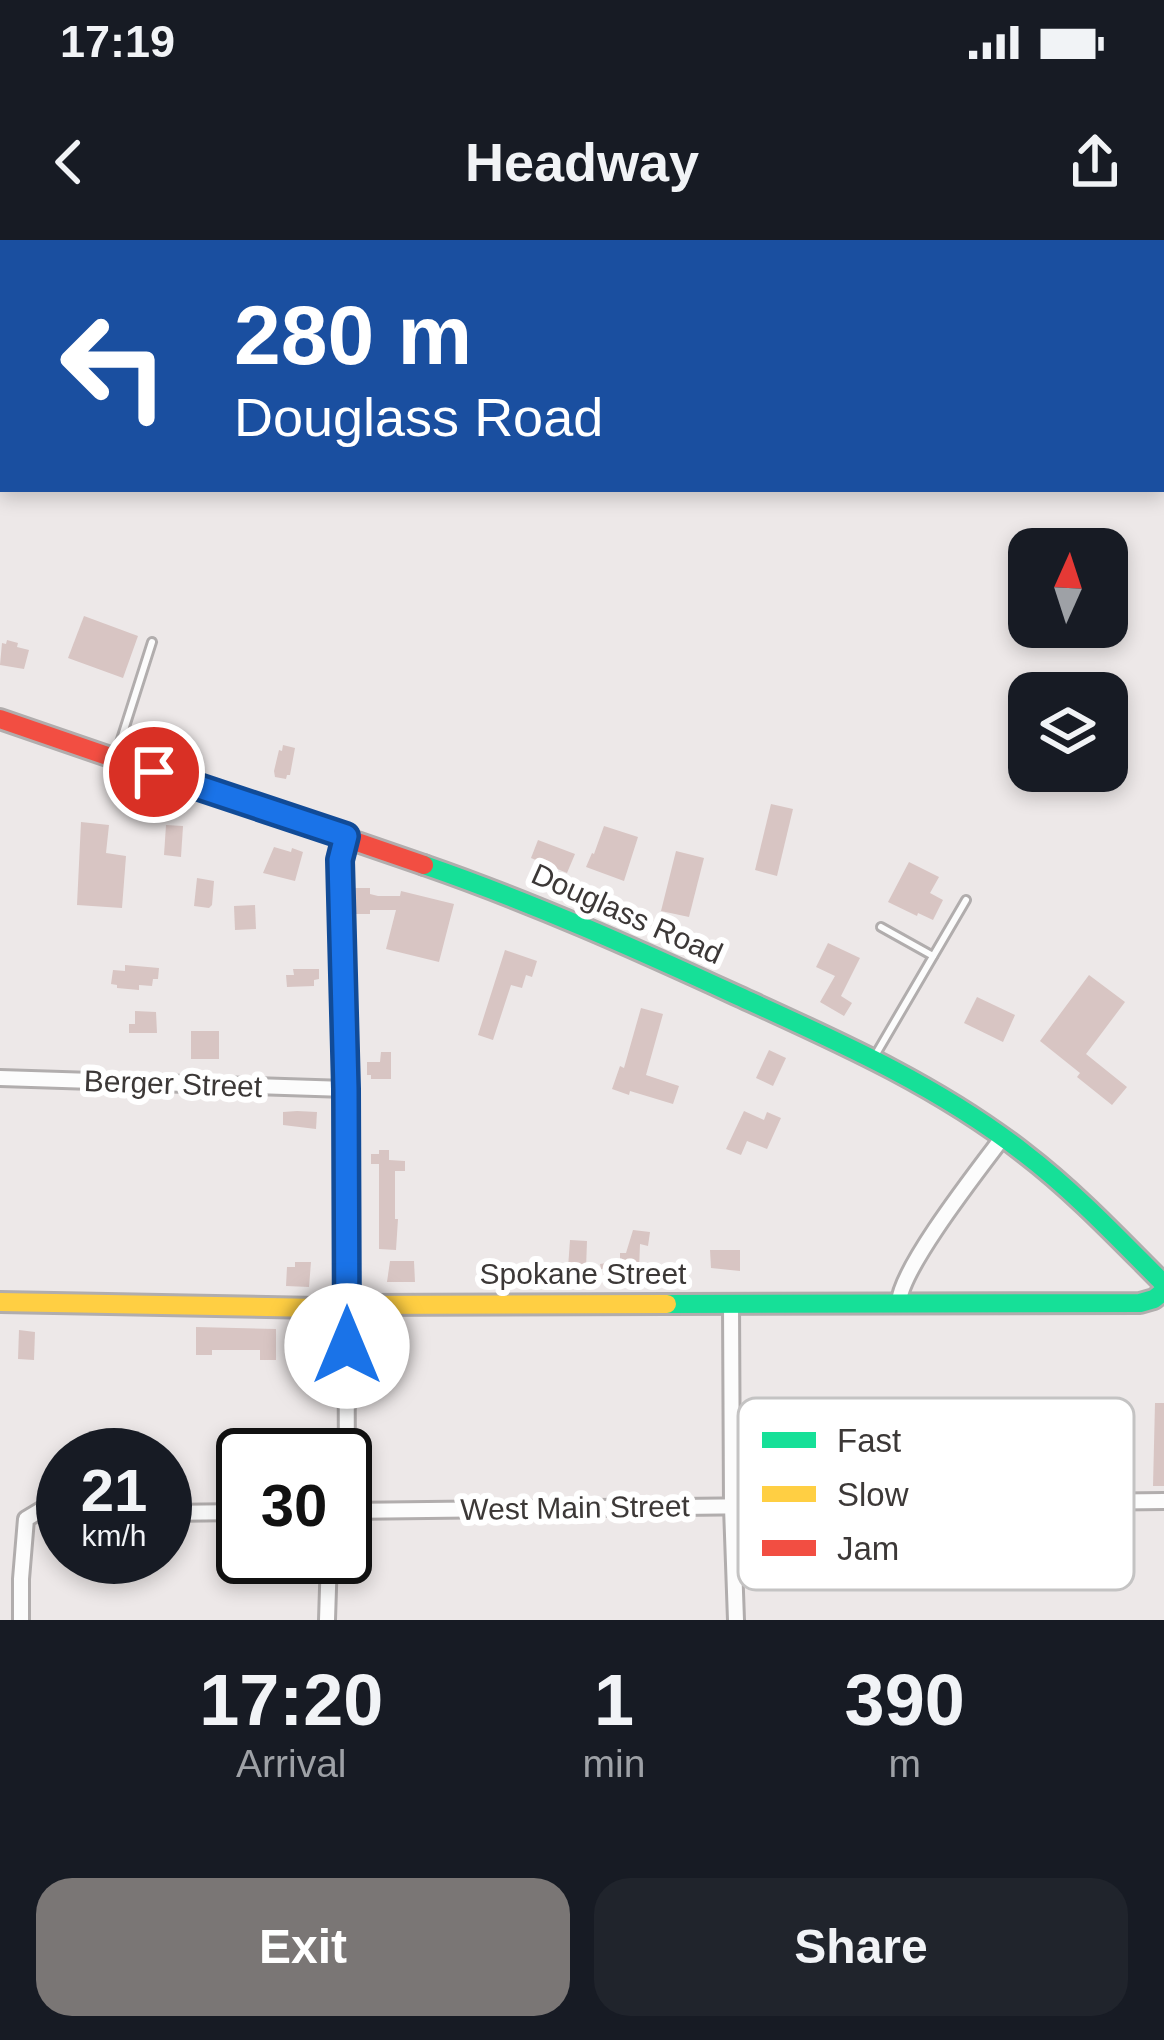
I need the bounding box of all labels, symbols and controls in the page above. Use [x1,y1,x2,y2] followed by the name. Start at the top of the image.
[60,16,175,67] text: 17:19
[36,129,102,195] icon: back
[1062,129,1128,195] icon: share
[465,132,699,192] text: Headway
[36,288,192,444] icon: left
[234,288,472,382] text: 280 m
[234,387,603,447] text: Douglass Road
[1008,528,1128,648] north arrow
[1008,528,1128,792] map controls
[1008,672,1128,792] button: layers
[103,721,205,823] pin
[121,739,187,805] icon: arrive
[527,857,728,970] street label: Douglass Road
[83,1064,263,1103] street label: Berger Street
[480,1257,687,1290] street label: Spokane Street
[284,1283,410,1409] position arrow
[738,1398,1134,1590] legend
[837,1422,901,1459] text: Fast
[216,1428,372,1584] speed limit sign: 30
[81,1457,147,1524] text: 21
[837,1476,909,1513] text: Slow
[460,1489,691,1526] street label: West Main Street
[81,1519,147,1552] text: km/h
[837,1530,899,1567] text: Jam
[199,1660,383,1740] text: 17:20
[594,1660,634,1740] text: 1
[845,1660,965,1740] text: 390
[236,1742,347,1785] text: Arrival
[583,1742,645,1785] text: min
[888,1742,921,1785] text: m
[36,1878,570,2016] button: Exit
[594,1878,1128,2016] button: Share

